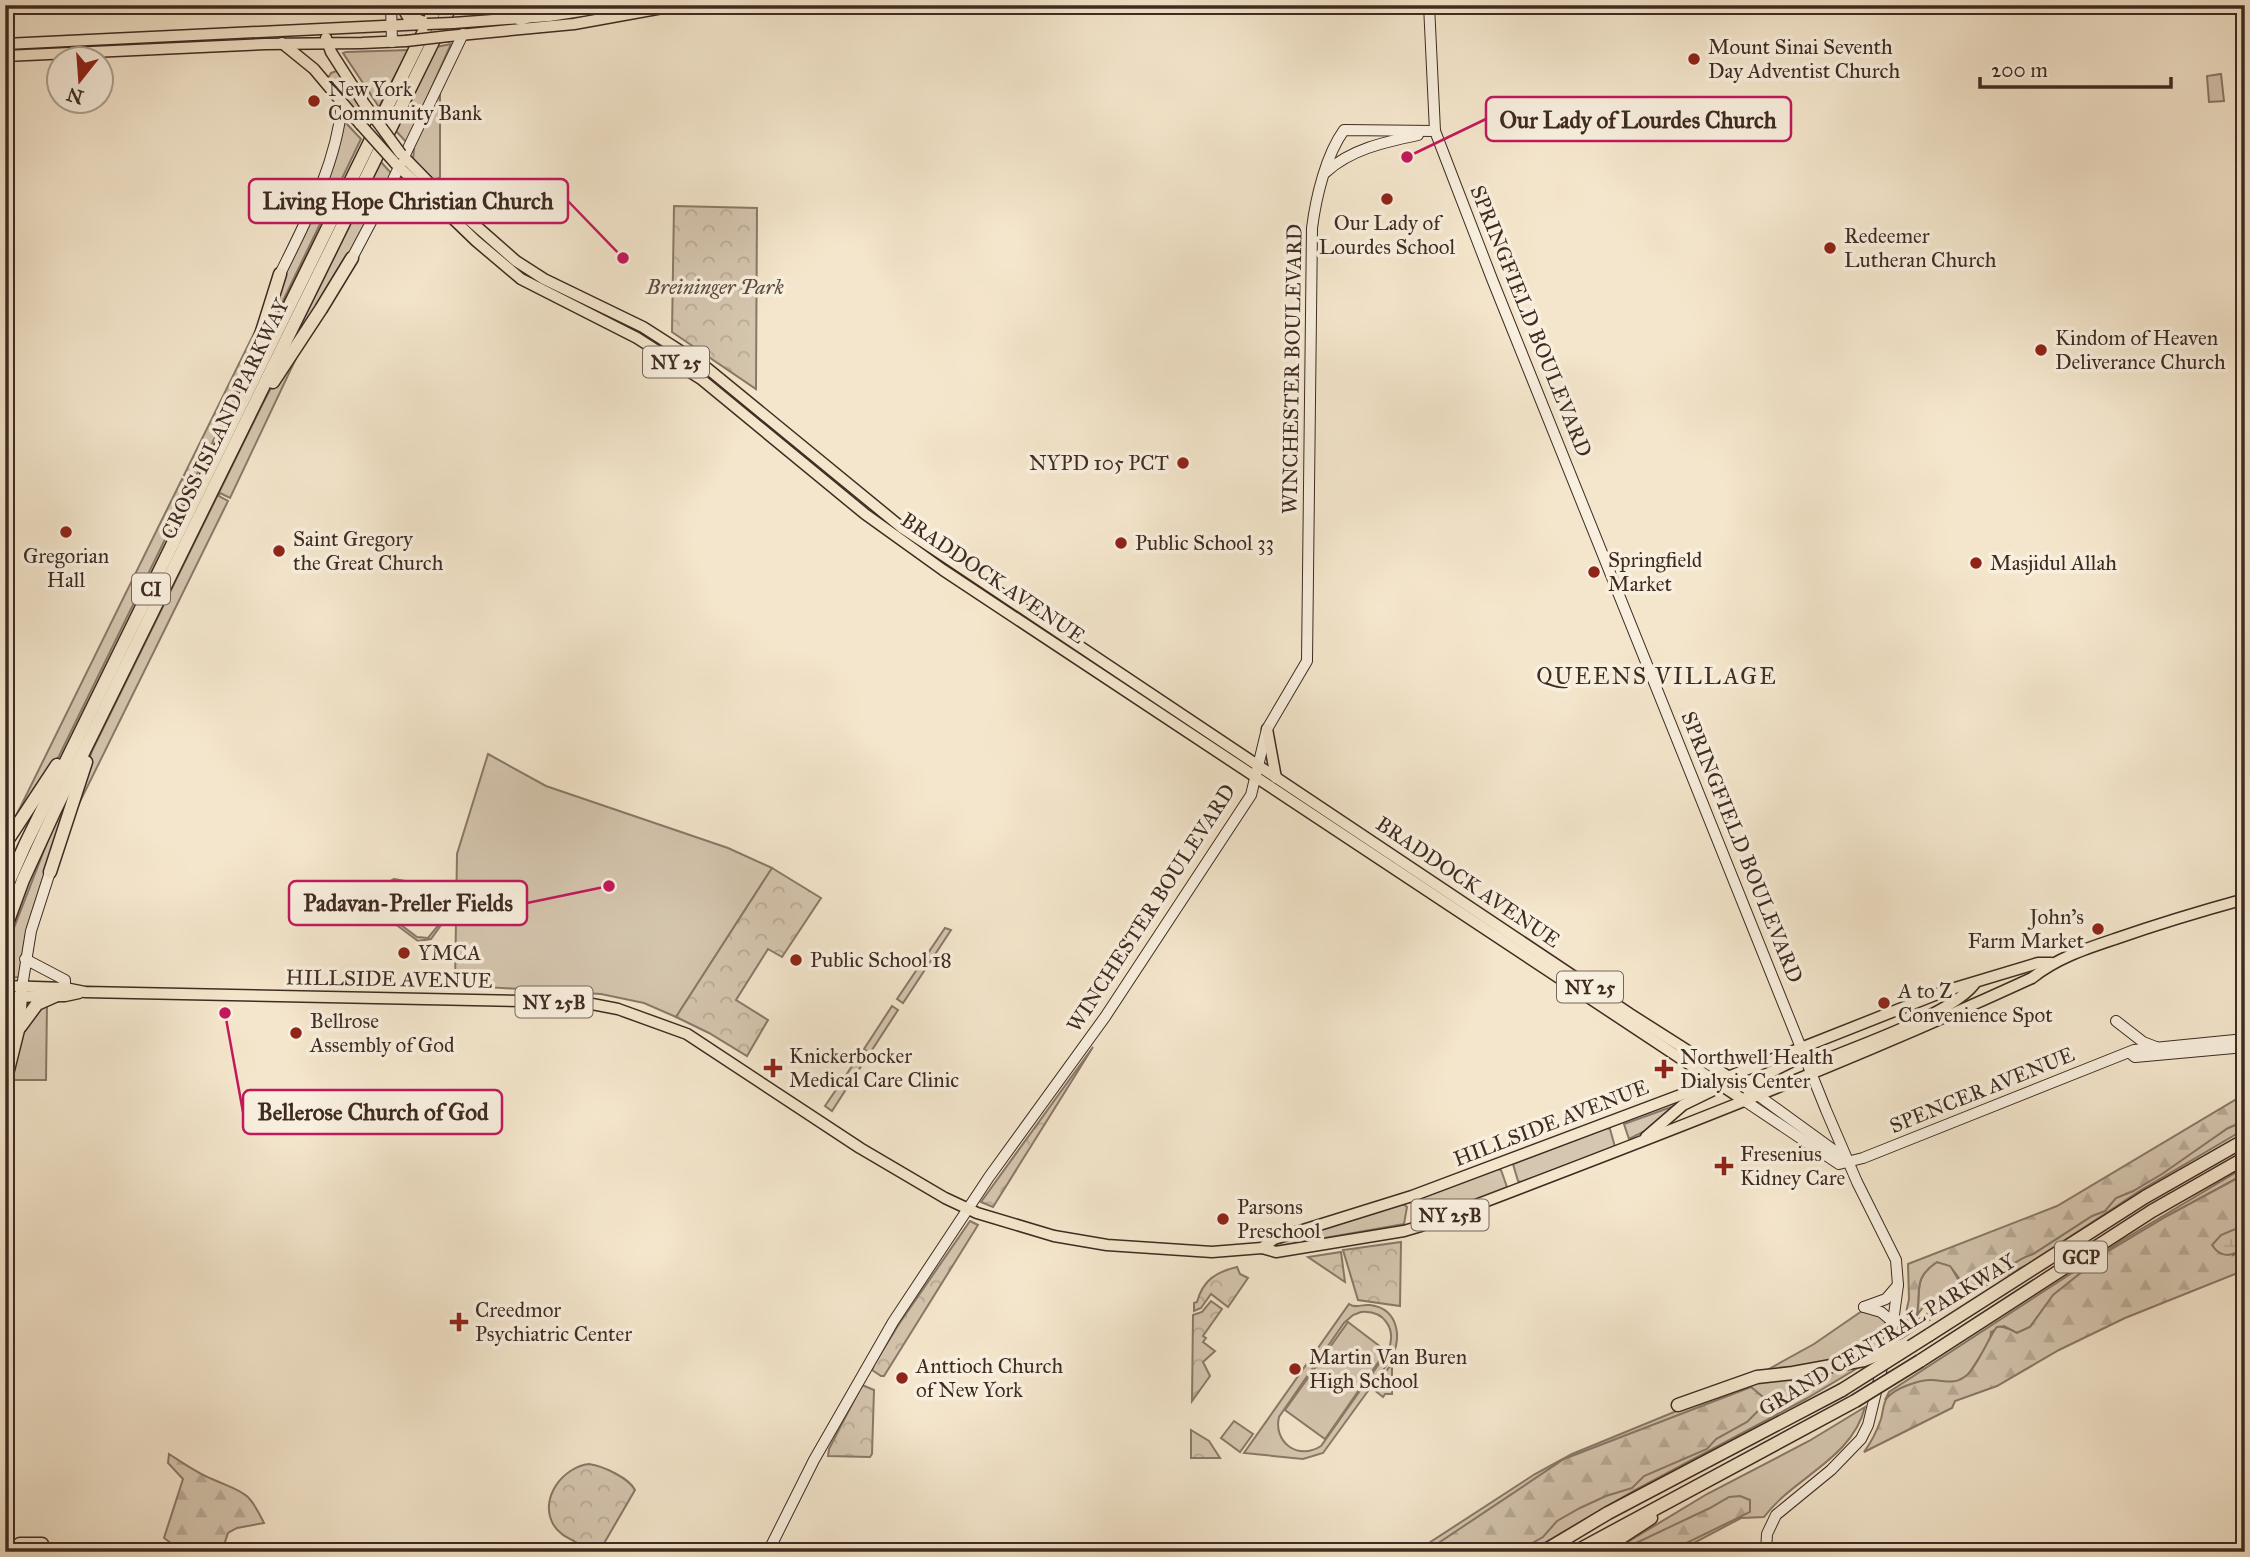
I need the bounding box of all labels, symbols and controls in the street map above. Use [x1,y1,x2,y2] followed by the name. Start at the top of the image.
[1708,34,1900,84] place label: Mount Sinai Seventh Day Adventist Church
[46,46,116,116] north arrow
[1980,46,2171,90] scale bar
[1686,51,1702,67] marker: Mount Sinai Seventh Day Adventist Church
[1991,57,2048,83] text: 200 m
[328,76,482,126] place label: New York Community Bank
[64,82,86,109] text: N
[306,93,322,109] marker: New York Community Bank
[1486,97,1791,141] callout: Our Lady of Lourdes Church
[1499,106,1777,135] text: Our Lady of Lourdes Church
[249,179,568,223] callout: Living Hope Christian Church
[1465,181,1597,461] street label: SPRINGFIELD BOULEVARD
[262,187,554,216] text: Living Hope Christian Church
[1379,191,1395,207] marker: Our Lady of Lourdes School
[1319,210,1455,260] place label: Our Lady of Lourdes School
[1844,223,1997,273] place label: Redeemer Lutheran Church
[1276,224,1308,514] street label: WINCHESTER BOULEVARD
[1822,240,1838,256] marker: Redeemer Lutheran Church
[645,274,784,300] park label: Breininger Park
[155,294,295,544] street label: CROSS ISLAND PARKWAY
[2055,325,2226,375] place label: Kindom of Heaven Deliverance Church
[2033,342,2049,358] marker: Kindom of Heaven Deliverance Church
[643,346,709,378] road number: NY 25
[1029,450,1169,476] place label: NYPD 105 PCT
[1175,455,1191,471] marker: NYPD 105 PCT
[896,507,1090,649] street label: BRADDOCK AVENUE
[58,524,74,540] marker: Gregorian Hall
[293,526,444,576] place label: Saint Gregory the Great Church
[1135,530,1274,556] place label: Public School 33
[1113,535,1129,551] marker: Public School 33
[23,543,109,593] place label: Gregorian Hall
[271,543,287,559] marker: Saint Gregory the Great Church
[1608,547,1703,597] place label: Springfield Market
[1990,550,2117,576] place label: Masjidul Allah
[1968,555,1984,571] marker: Masjidul Allah
[1586,564,1602,580] marker: Springfield Market
[132,574,170,604] road number: CI
[1536,662,1778,690] district label: QUEENS VILLAGE
[1676,707,1808,987] street label: SPRINGFIELD BOULEVARD
[1061,779,1241,1037] street label: WINCHESTER BOULEVARD
[1371,811,1565,953] street label: BRADDOCK AVENUE
[289,881,527,925] callout: Padavan-Preller Fields
[303,889,513,917] text: Padavan-Preller Fields
[1968,904,2085,954] place label: John’s Farm Market
[2090,921,2106,937] marker: John’s Farm Market
[418,940,481,966] place label: YMCA
[396,945,412,961] marker: YMCA
[810,947,952,973] place label: Public School 18
[788,952,804,968] marker: Public School 18
[285,964,493,994] street label: HILLSIDE AVENUE
[1557,972,1623,1002] road number: NY 25
[1897,978,2053,1028] place label: A to Z Convenience Spot
[516,986,592,1018] road number: NY 25B
[1876,995,1892,1011] marker: A to Z Convenience Spot
[309,1008,455,1058] place label: Bellrose Assembly of God
[288,1025,304,1041] marker: Bellrose Assembly of God
[1886,1041,2078,1139] street label: SPENCER AVENUE
[789,1043,959,1093] place label: Knickerbocker Medical Care Clinic
[1680,1044,1834,1094] place label: Northwell Health Dialysis Center
[763,1058,783,1078] marker: Knickerbocker Medical Care Clinic
[1654,1059,1674,1079] marker: Northwell Health Dialysis Center
[1450,1074,1652,1172] street label: HILLSIDE AVENUE
[243,1090,502,1134] callout: Bellerose Church of God
[258,1098,489,1126] text: Bellerose Church of God
[1740,1141,1845,1191] place label: Fresenius Kidney Care
[1714,1156,1734,1176] marker: Fresenius Kidney Care
[1237,1194,1321,1244] place label: Parsons Preschool
[1412,1200,1488,1231] road number: NY 25B
[1215,1211,1231,1227] marker: Parsons Preschool
[2055,1242,2107,1273] road number: GCP
[1754,1248,2021,1422] street label: GRAND CENTRAL PARKWAY
[475,1297,632,1347] place label: Creedmor Psychiatric Center
[449,1312,469,1332] marker: Creedmor Psychiatric Center
[1309,1344,1467,1394] place label: Martin Van Buren High School
[915,1353,1063,1403] place label: Anttioch Church of New York
[1287,1361,1303,1377] marker: Martin Van Buren High School
[894,1370,910,1386] marker: Anttioch Church of New York

